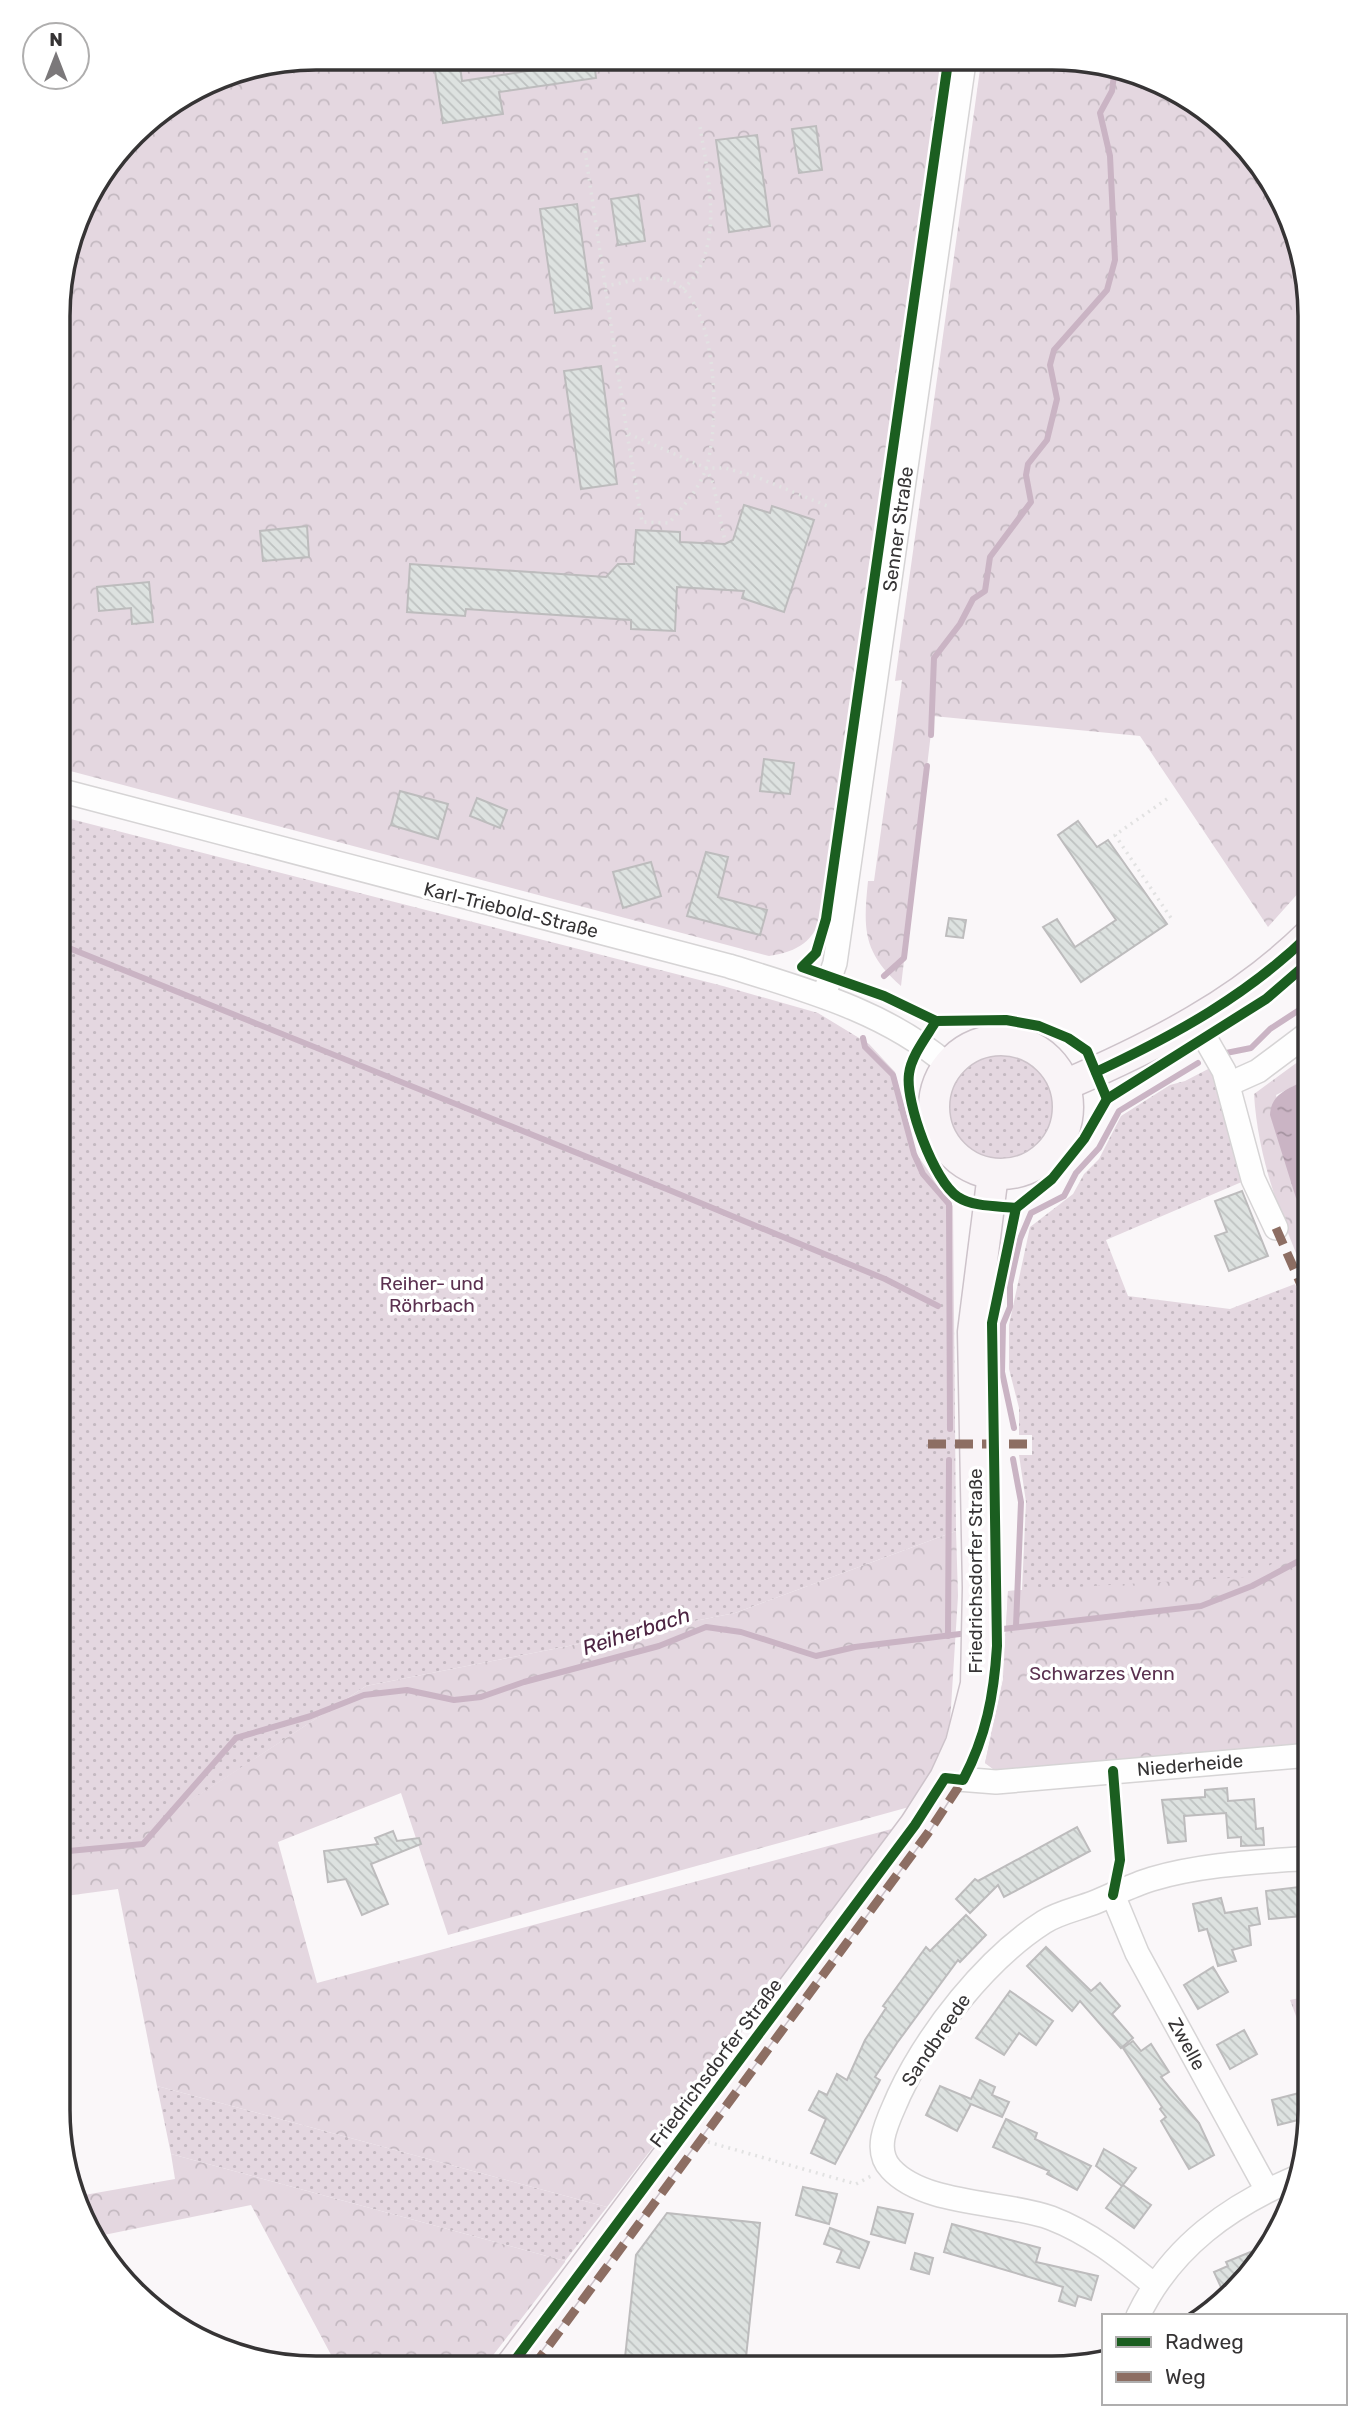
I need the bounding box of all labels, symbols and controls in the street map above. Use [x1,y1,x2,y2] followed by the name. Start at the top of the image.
[21,21,91,91] north arrow
[49,28,63,51] text: N
[878,465,918,593] street label: Senner Straße
[421,877,601,943] street label: Karl-Triebold-Straße
[380,1272,484,1317] park label: Reiher- und Röhrbach
[964,1468,987,1674] street label: Friedrichsdorfer Straße
[579,1602,693,1660] water label: Reiherbach
[1029,1662,1175,1685] park label: Schwarzes Venn
[1136,1749,1244,1781] street label: Niederheide
[645,1974,787,2152] street label: Friedrichsdorfer Straße
[897,1989,975,2091] street label: Sandbreede
[1163,2014,1211,2074] street label: Zwelle
[1102,2314,1347,2405] legend
[1165,2329,1244,2354] text: Radweg
[1165,2364,1206,2389] text: Weg

